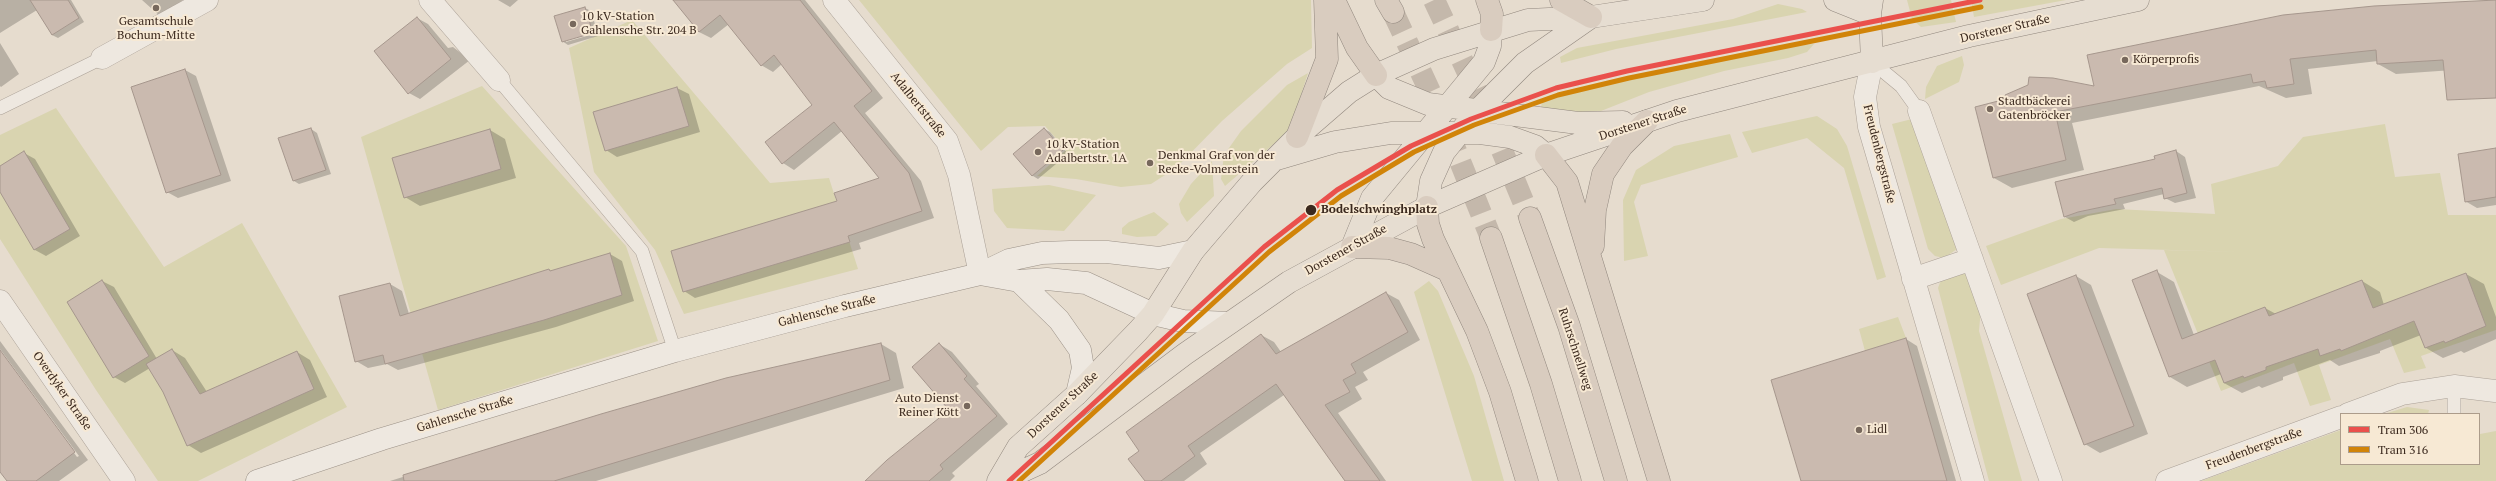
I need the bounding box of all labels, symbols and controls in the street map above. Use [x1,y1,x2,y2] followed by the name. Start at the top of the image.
[151,3,161,13] marker: Gesamtschule Bochum-Mitte
[581,10,697,38] place label: 10 kV-Station Gahlensche Str. 204 B
[1959,12,2051,46] street label: Dorstener Straße
[117,15,195,43] place label: Gesamtschule Bochum-Mitte
[568,19,578,29] marker: 10 kV-Station Gahlensche Str. 204 B
[2133,53,2199,67] place label: Körperprofis
[2120,55,2130,65] marker: Körperprofis
[887,69,949,141] street label: Adalbertstraße
[1998,95,2071,123] place label: Stadtbäckerei Gatenbröcker
[1597,102,1689,144] street label: Dorstener Straße
[1860,103,1898,205] street label: Freudenbergstraße
[1985,104,1995,114] marker: Stadtbäckerei Gatenbröcker
[1046,138,1127,166] place label: 10 kV-Station Adalbertstr. 1A
[1033,147,1043,157] marker: 10 kV-Station Adalbertstr. 1A
[1158,149,1275,177] place label: Denkmal Graf von der Recke-Volmerstein
[1145,158,1155,168] marker: Denkmal Graf von der Recke-Volmerstein
[1304,203,1318,217] marker: Bodelschwinghplatz
[1321,203,1437,217] place label: Bodelschwinghplatz
[1303,222,1389,278] street label: Dorstener Straße
[777,292,877,330] street label: Gahlensche Straße
[1555,306,1595,392] street label: Ruhrschnellweg
[29,349,95,433] street label: Overdyker Straße
[1025,369,1101,441] street label: Dorstener Straße
[415,392,515,436] street label: Gahlensche Straße
[895,392,959,420] place label: Auto Dienst Reiner Kött
[962,401,972,411] marker: Auto Dienst Reiner Kött
[2340,413,2480,465] legend
[2378,422,2428,437] text: Tram 306
[1867,423,1887,437] place label: Lidl
[1854,425,1864,435] marker: Lidl
[2204,425,2304,473] street label: Freudenbergstraße
[2378,442,2428,457] text: Tram 316

